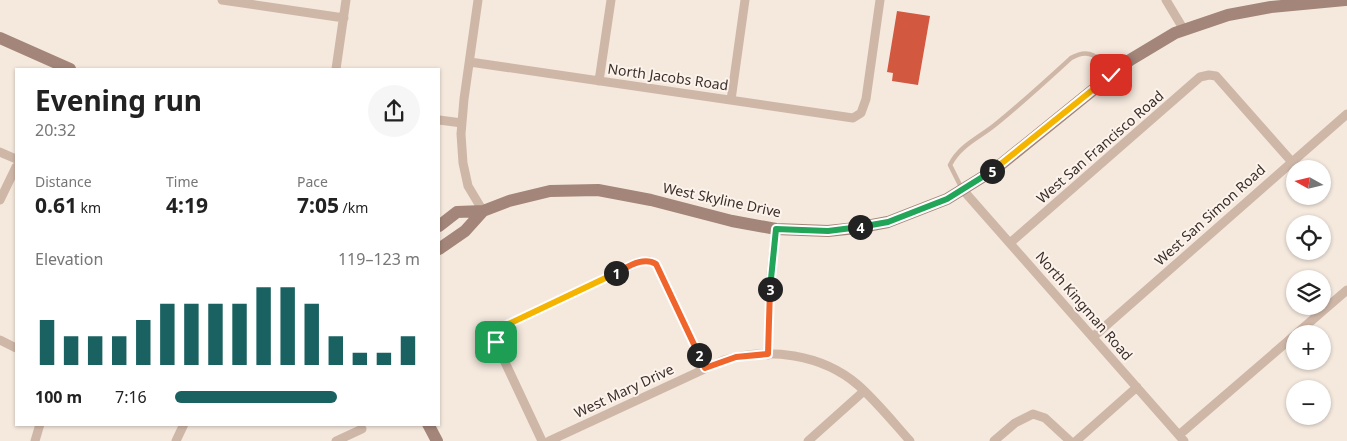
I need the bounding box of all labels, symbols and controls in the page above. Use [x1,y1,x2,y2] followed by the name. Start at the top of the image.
[1090,54,1132,96] pin
[606,59,730,94] street label: North Jacobs Road
[1097,61,1125,89] icon: check
[35,81,202,119] text: Evening run
[368,85,420,137] button: share
[1032,86,1167,207] street label: West San Francisco Road
[35,119,76,141] text: 20:32
[980,158,1004,184] pin: 5
[1150,160,1269,269] street label: West San Simon Road
[1286,160,1331,205] north arrow
[1286,160,1331,425] map controls
[988,162,997,181] text: 5
[35,172,92,191] text: Distance
[166,172,198,191] text: Time
[297,172,328,191] text: Pace
[661,178,783,221] street label: West Skyline Drive
[35,191,77,219] text: 0.61
[166,191,208,219] text: 4:19
[297,191,339,219] text: 7:05
[77,198,101,217] text: km
[339,198,368,217] text: /km
[848,214,872,240] pin: 4
[1286,215,1331,260] button: locate
[856,218,865,237] text: 4
[1032,247,1137,364] street label: North Kingman Road
[35,248,103,270] text: Elevation
[338,248,420,270] text: 119–123 m
[604,260,628,286] pin: 1
[612,264,621,283] text: 1
[1286,270,1331,315] button: layers
[758,276,782,302] pin: 3
[766,280,775,299] text: 3
[475,321,517,363] pin
[1286,325,1331,370] button: +
[482,328,510,356] icon: arrive
[686,342,712,368] pin: 2
[695,346,704,365] text: 2
[571,359,677,422] street label: West Mary Drive
[1286,380,1331,425] button: −
[35,386,82,408] text: 100 m
[115,386,147,408] text: 7:16

